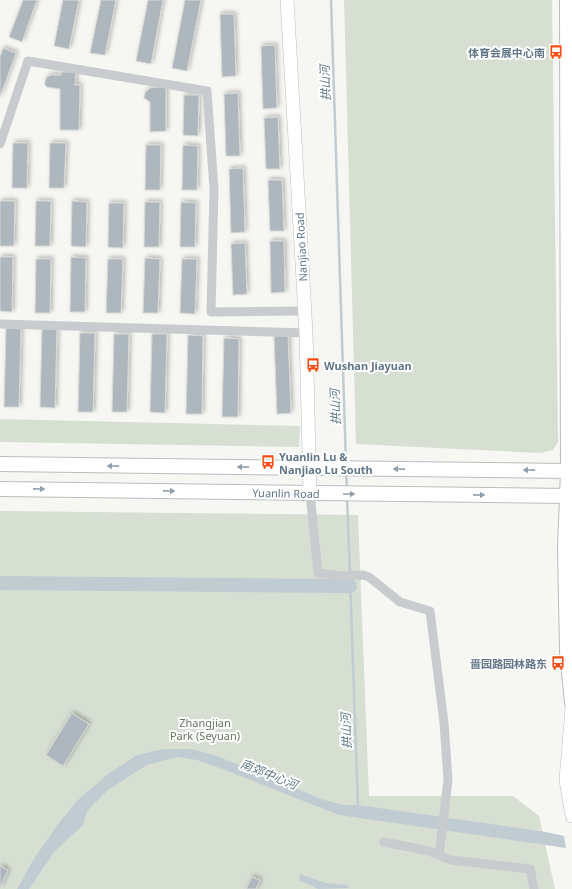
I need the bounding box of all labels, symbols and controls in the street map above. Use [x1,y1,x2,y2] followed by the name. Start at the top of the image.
[548,44,564,60] bus stop icon: 体育会展中心南
[468,45,545,60] place label: 体育会展中心南
[316,63,334,101] water label: 拱山河
[292,212,310,282] street label: Nanjiao Road
[305,357,321,373] bus stop icon: Wushan Jiayuan
[324,358,412,373] place label: Wushan Jiayuan
[326,387,344,425] water label: 拱山河
[279,449,373,477] place label: Yuanlin Lu & Nanjiao Lu South
[260,454,276,470] bus stop icon: Yuanlin Lu & Nanjiao Lu South
[106,463,119,469] one-way arrow
[237,464,249,471] one-way arrow
[392,466,405,472] one-way arrow
[522,467,535,473] one-way arrow
[252,485,320,501] street label: Yuanlin Road
[33,486,46,492] one-way arrow
[163,488,176,494] one-way arrow
[343,491,356,497] one-way arrow
[473,492,486,498] one-way arrow
[550,655,566,671] bus stop icon: 啬园路园林路东
[470,656,547,671] place label: 啬园路园林路东
[337,711,355,749] water label: 拱山河
[170,715,240,743] park label: Zhangjian Park (Seyuan)
[238,755,302,794] water label: 南郊中心河

